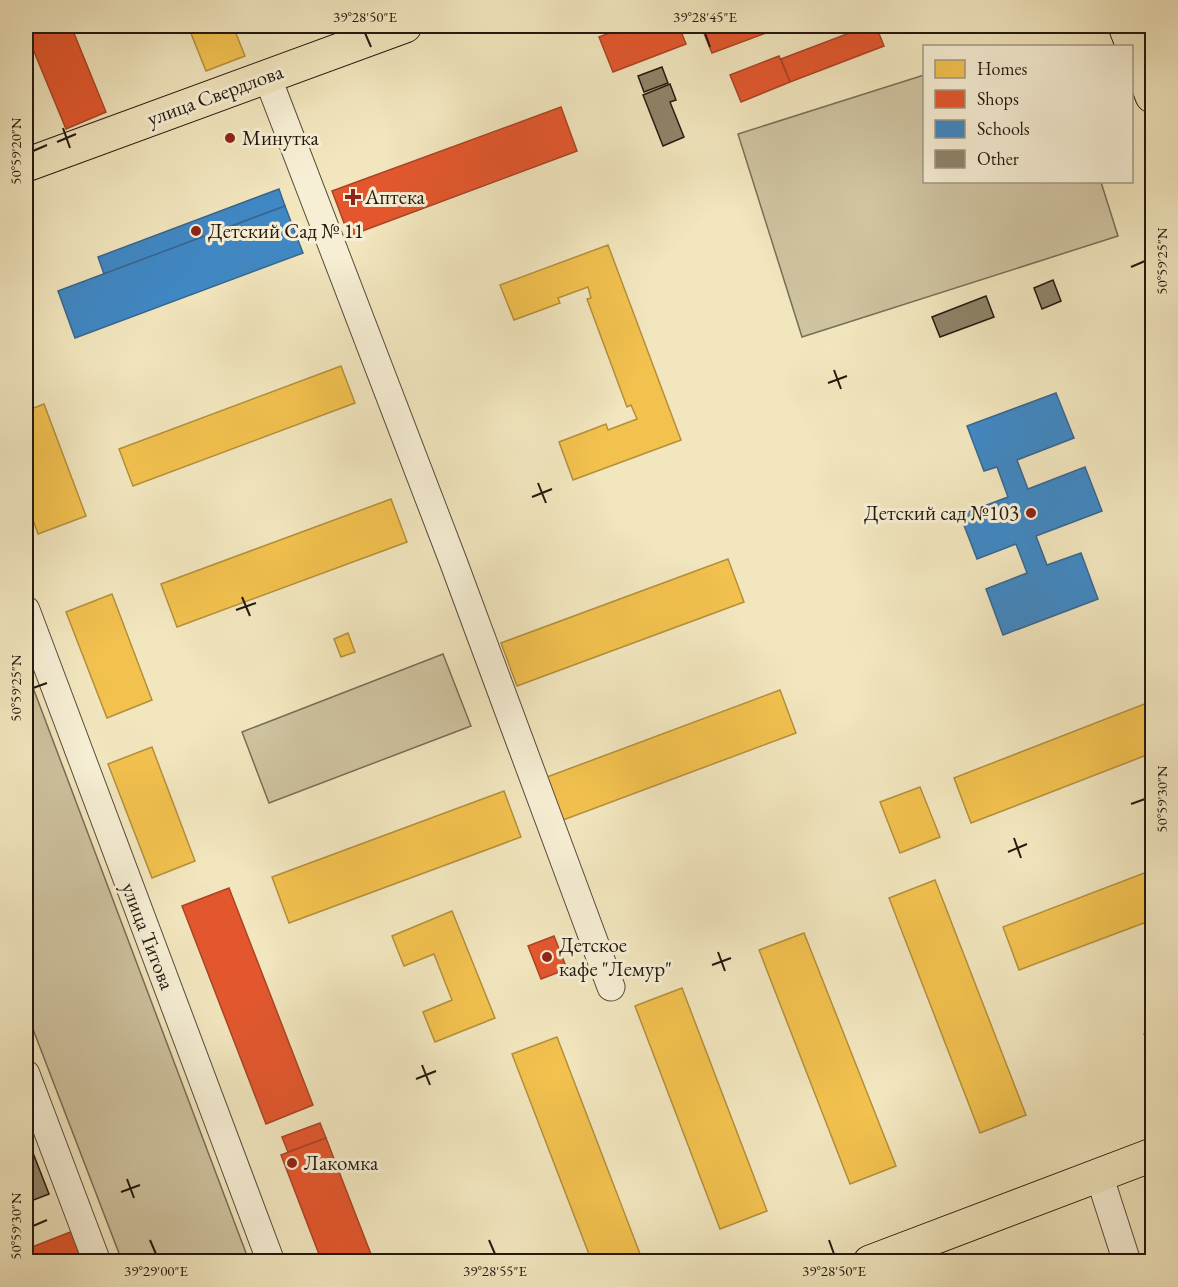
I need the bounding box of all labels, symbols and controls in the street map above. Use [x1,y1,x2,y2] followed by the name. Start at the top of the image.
[333,7,398,26] text: 39°28'50"E
[673,7,738,26] text: 39°28'45"E
[923,45,1133,183] legend
[143,57,287,132] street label: улица Свердлова
[977,57,1028,80] text: Homes
[977,87,1019,110] text: Shops
[6,117,25,185] text: 50°59'20"N
[977,117,1030,140] text: Schools
[242,124,319,151] place label: Минутка
[223,131,237,145] marker: Минутка
[977,147,1019,170] text: Other
[364,183,426,210] place label: Аптека
[346,190,360,204] marker: Аптека
[208,217,364,244] place label: Детский Сад № 11
[189,224,203,238] marker: Детский Сад № 11
[1152,227,1171,295] text: 50°59'25"N
[864,499,1019,526] place label: Детский сад №103
[1024,506,1038,520] marker: Детский сад №103
[6,654,25,722] text: 50°59'25"N
[1152,765,1171,833] text: 50°59'30"N
[116,878,181,994] street label: улица Титова
[559,931,672,982] place label: Детское кафе "Лемур"
[540,950,554,964] marker: Детское кафе "Лемур"
[304,1149,379,1176] place label: Лакомка
[285,1156,299,1170] marker: Лакомка
[6,1192,25,1260] text: 50°59'30"N
[124,1261,189,1280] text: 39°29'00"E
[463,1261,528,1280] text: 39°28'55"E
[802,1261,867,1280] text: 39°28'50"E

